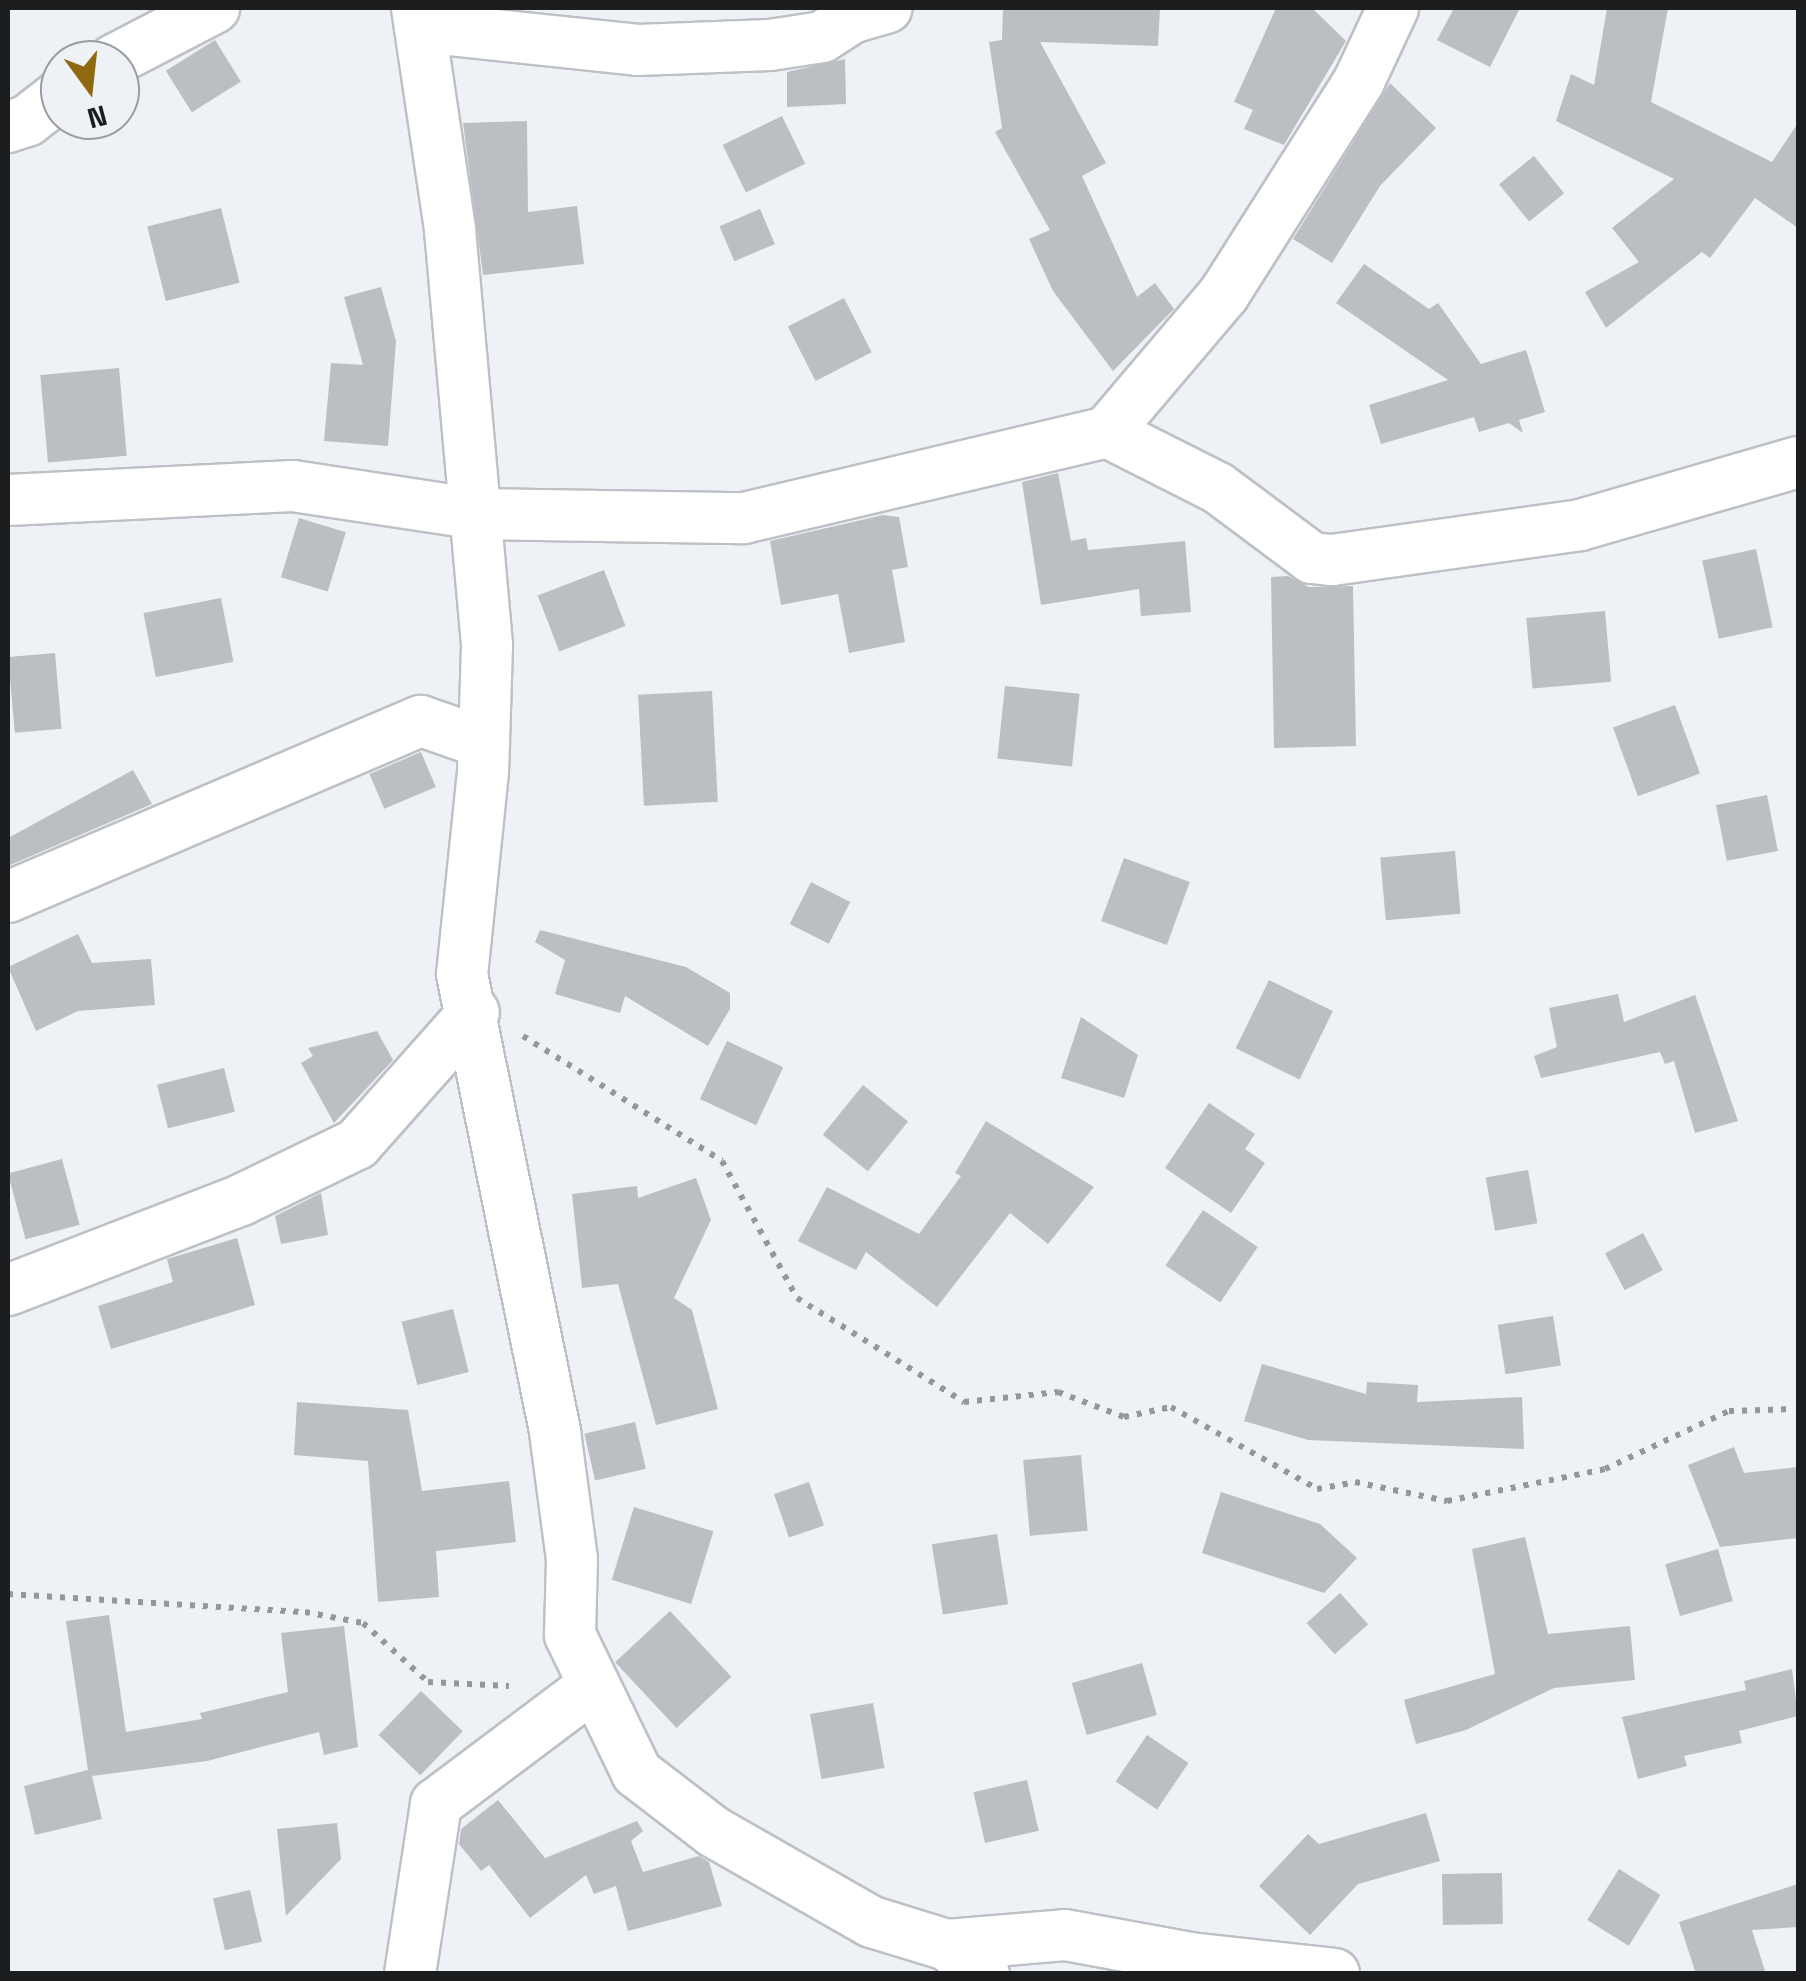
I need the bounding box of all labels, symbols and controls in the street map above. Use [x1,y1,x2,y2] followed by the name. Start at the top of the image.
[40,40,140,140] north arrow
[84,97,111,137] text: N

